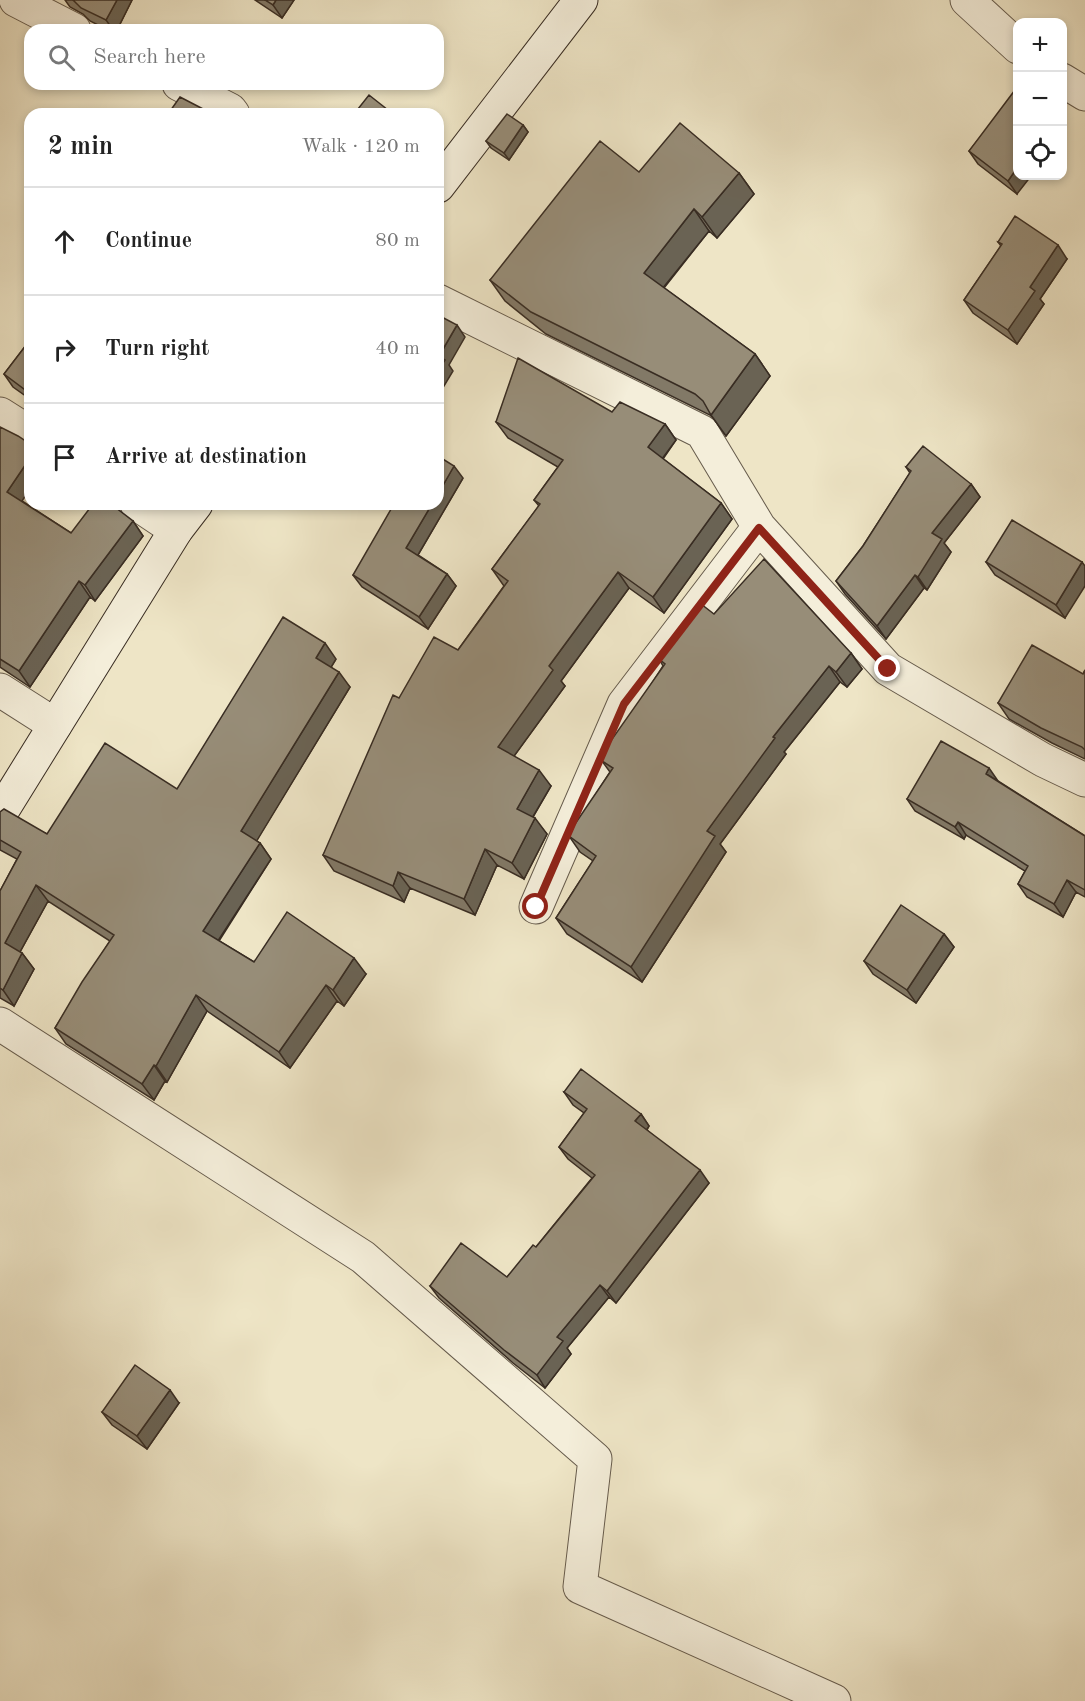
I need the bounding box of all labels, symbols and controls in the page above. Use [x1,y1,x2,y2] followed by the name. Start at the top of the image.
[1013,18,1067,180] map controls
[1013,18,1067,72] button: +
[24,24,444,90] search box
[45,41,78,74] icon: search
[93,46,206,68] text: Search here
[1013,72,1067,126] button: −
[1013,126,1067,180] button: locate
[48,134,113,160] text: 2 min
[301,137,420,157] text: Walk · 120 m
[48,225,81,258] icon: ahead
[105,230,192,252] text: Continue
[375,231,420,251] text: 80 m
[48,333,81,366] icon: right
[105,338,209,360] text: Turn right
[375,339,420,359] text: 40 m
[48,441,81,474] icon: arrive
[105,446,307,468] text: Arrive at destination
[874,655,900,681] route end
[522,893,548,919] route start

